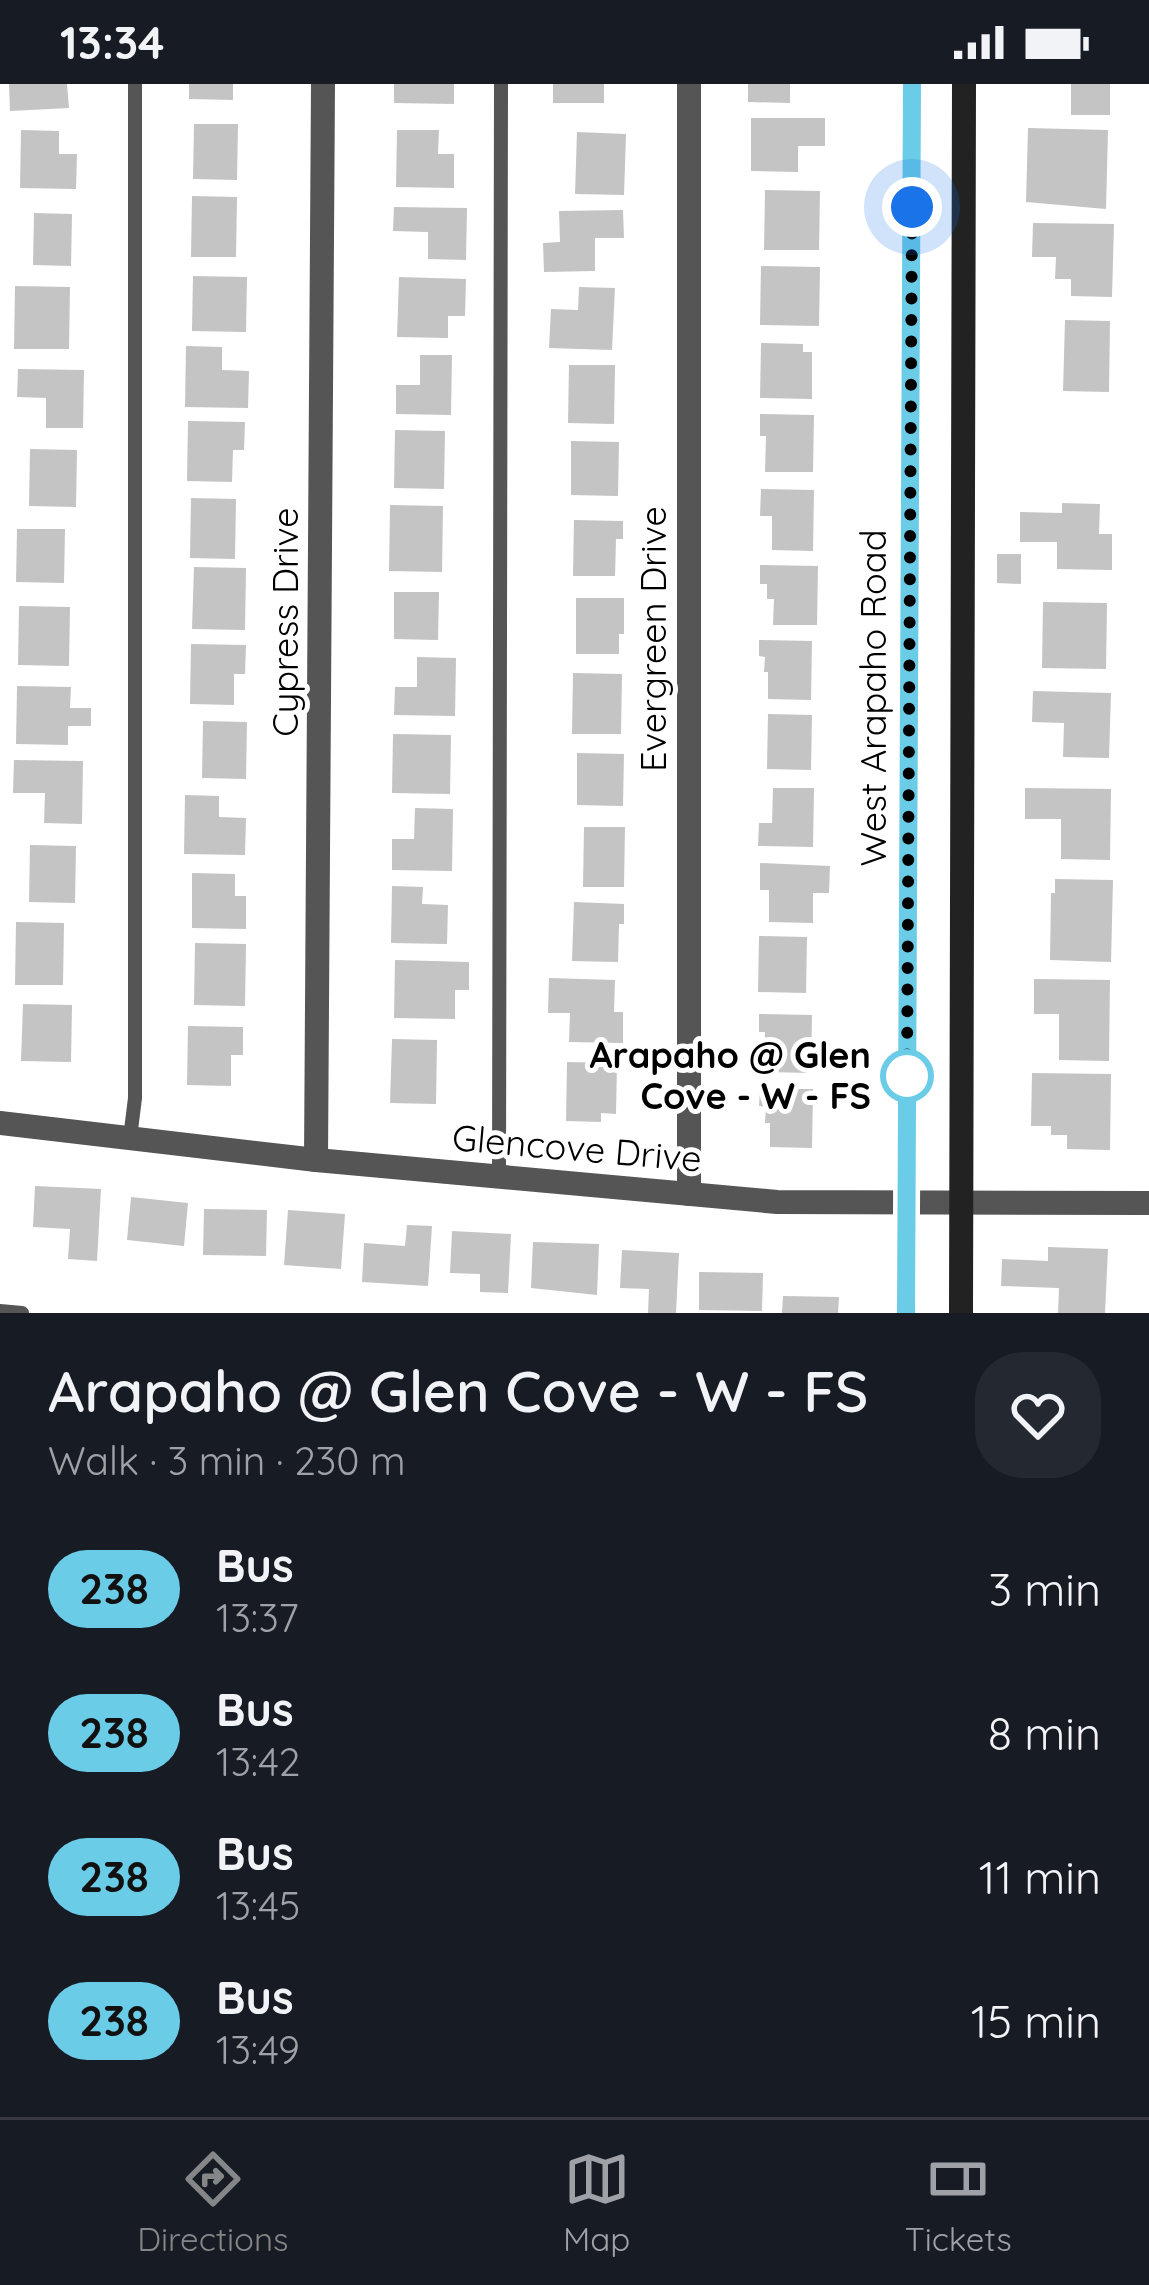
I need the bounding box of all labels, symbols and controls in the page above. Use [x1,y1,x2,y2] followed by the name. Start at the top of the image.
[60,14,165,70] text: 13:34
[882,177,942,237] your location
[630,506,675,772] street label: Evergreen Drive
[262,507,307,737] street label: Cypress Drive
[850,530,895,867] street label: West Arapaho Road
[589,1032,871,1118] place label: Arapaho @ Glen Cove - W - FS
[882,1051,932,1101] marker: Arapaho @ Glen Cove - W - FS
[451,1114,704,1181] street label: Glencove Drive
[975,1352,1101,1478] button: heart
[48,1355,868,1426] text: Arapaho @ Glen Cove - W - FS
[48,1436,406,1485] text: Walk · 3 min · 230 m
[216,1537,294,1593] text: Bus
[988,1561,1101,1617] text: 3 min
[79,1562,149,1615] text: 238
[216,1593,299,1642] text: 13:37
[216,1681,294,1737] text: Bus
[988,1705,1101,1761] text: 8 min
[79,1706,149,1759] text: 238
[216,1737,300,1786] text: 13:42
[216,1825,294,1881] text: Bus
[979,1849,1101,1905] text: 11 min
[79,1850,149,1903] text: 238
[216,1881,300,1930] text: 13:45
[216,1969,294,2025] text: Bus
[971,1993,1101,2049] text: 15 min
[79,1994,149,2047] text: 238
[216,2025,300,2074] text: 13:49
[137,2146,288,2259] tab: Directions
[563,2146,630,2259] tab: Map
[905,2146,1012,2259] tab: Tickets

